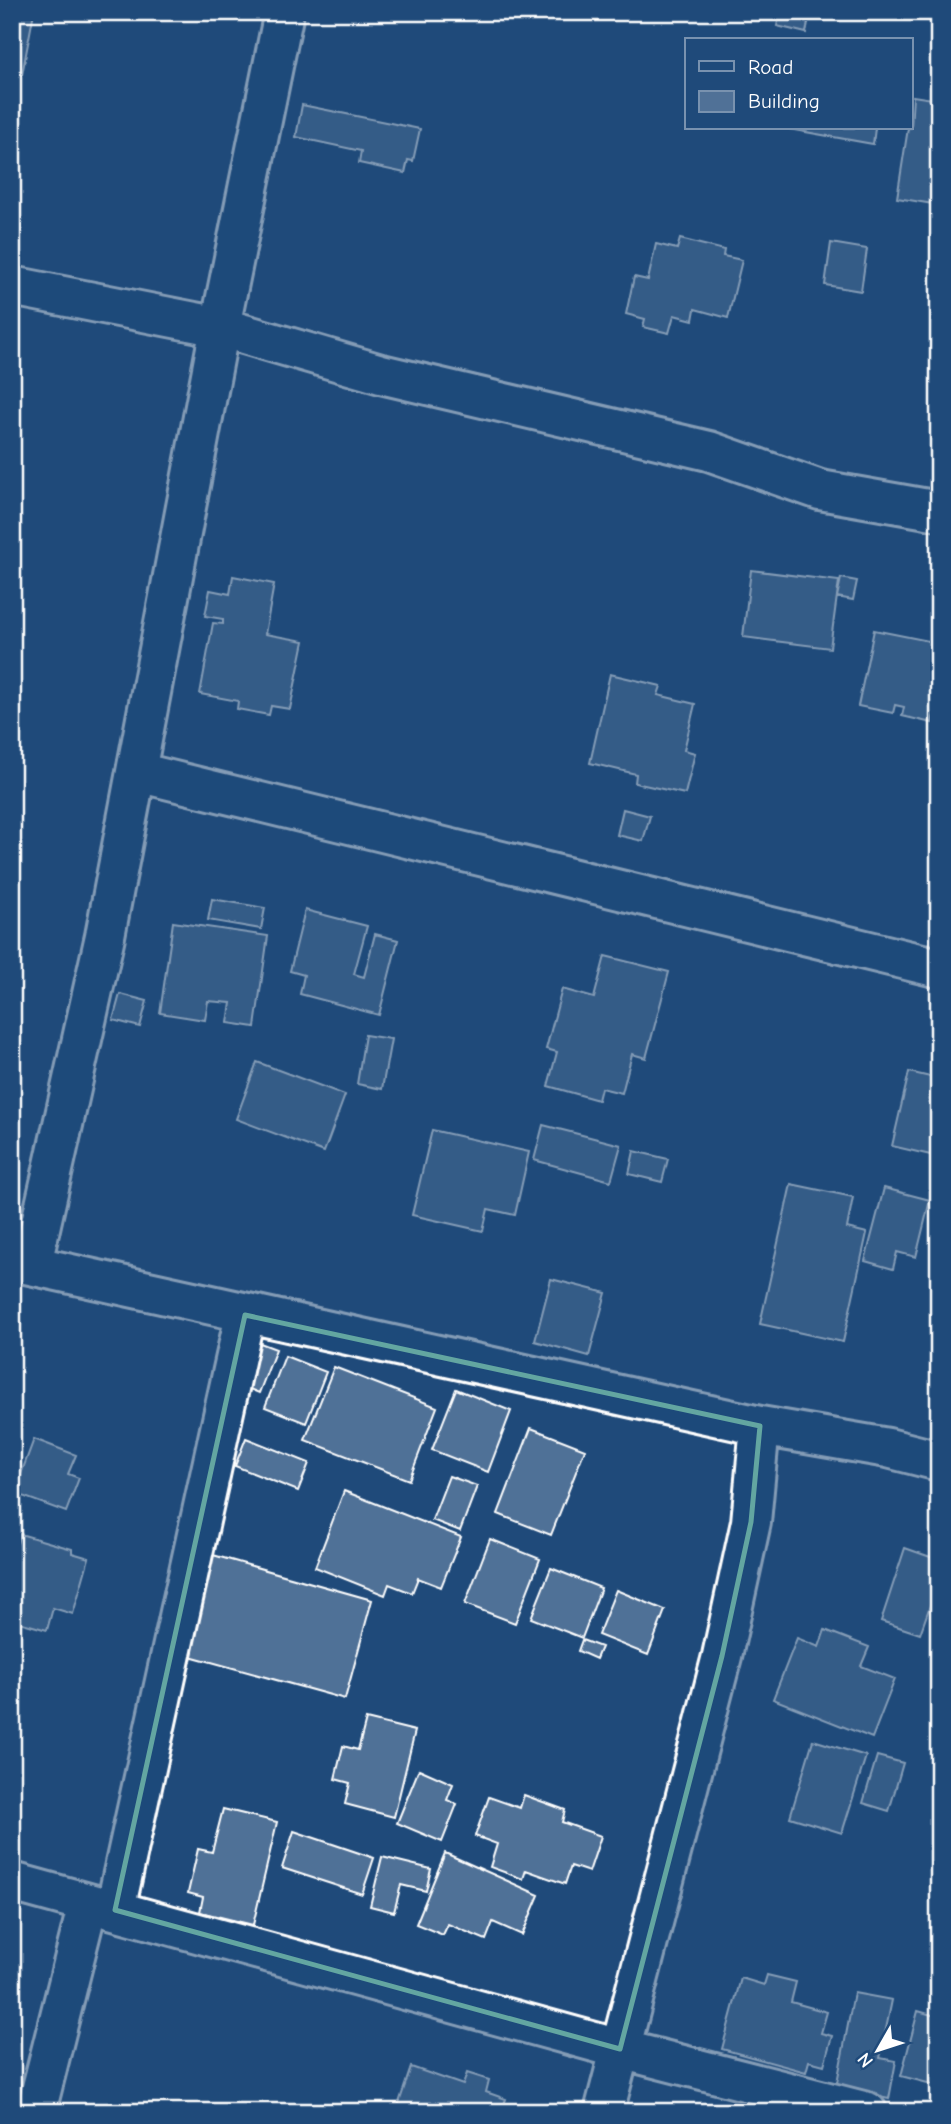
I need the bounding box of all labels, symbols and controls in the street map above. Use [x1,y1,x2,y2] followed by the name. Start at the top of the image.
[685,38,912,130] legend
[748,55,793,79] text: Road
[748,89,820,113] text: Building
[842,2016,912,2086] north arrow
[853,2048,878,2072] text: N

